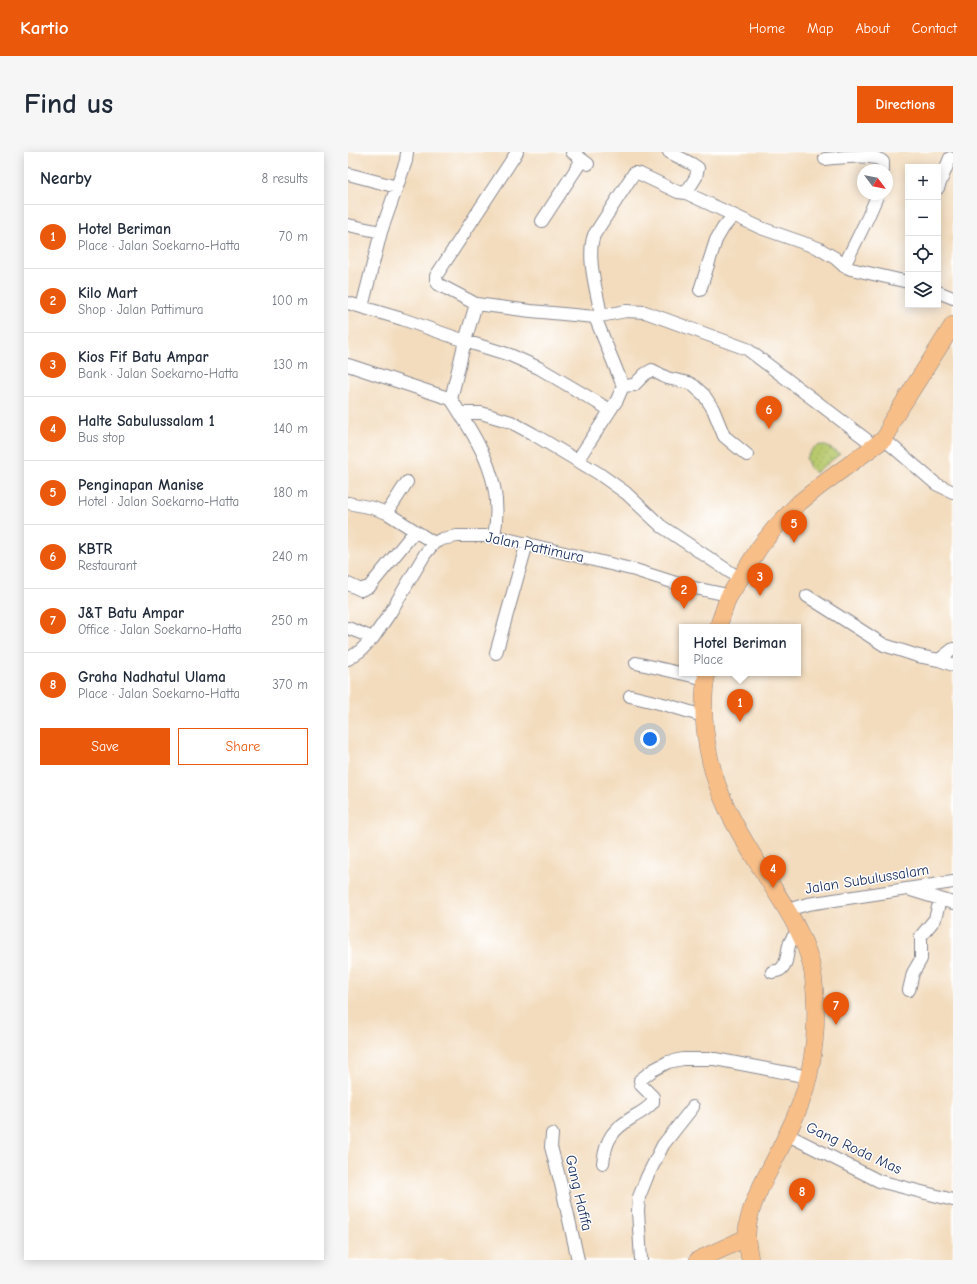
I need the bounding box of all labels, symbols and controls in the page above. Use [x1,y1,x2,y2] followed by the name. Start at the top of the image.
[20,17,69,39] text: Kartio
[749,20,785,37] text: Home
[807,20,833,37] text: Map
[855,20,890,37] text: About
[912,20,957,37] text: Contact
[857,86,953,123] button: Directions
[24,88,113,120] text: Find us
[857,164,893,200] north arrow
[905,164,941,308] map controls
[905,164,941,200] button: +
[40,169,91,188] text: Nearby
[262,171,308,186] text: 8 results
[905,200,941,236] button: −
[78,220,171,238] text: Hotel Beriman
[50,229,56,244] text: 1
[279,229,308,244] text: 70 m
[905,236,941,272] button: locate
[78,238,240,253] text: Place · Jalan Soekarno-Hatta
[905,272,941,308] button: layers
[78,284,137,302] text: Kilo Mart
[50,293,56,308] text: 2
[272,293,308,308] text: 100 m
[78,302,203,317] text: Shop · Jalan Pattimura
[78,348,209,366] text: Kios Fif Batu Ampar
[50,357,56,372] text: 3
[273,357,308,372] text: 130 m
[78,366,239,381] text: Bank · Jalan Soekarno-Hatta
[756,396,782,429] pin: 6
[78,412,215,430] text: Halte Sabulussalam 1
[50,421,56,436] text: 4
[274,421,308,436] text: 140 m
[78,430,125,445] text: Bus stop
[78,476,204,494] text: Penginapan Manise
[50,485,56,500] text: 5
[273,485,308,500] text: 180 m
[78,494,239,509] text: Hotel · Jalan Soekarno-Hatta
[781,510,807,543] pin: 5
[484,528,586,566] street label: Jalan Pattimura
[78,540,112,558] text: KBTR
[50,549,56,564] text: 6
[272,549,308,564] text: 240 m
[78,558,137,573] text: Restaurant
[747,563,773,596] pin: 3
[671,576,697,609] pin: 2
[78,604,184,622] text: J&T Batu Ampar
[50,613,56,628] text: 7
[271,613,308,628] text: 250 m
[78,622,242,637] text: Office · Jalan Soekarno-Hatta
[679,624,801,676] popup
[693,634,787,652] text: Hotel Beriman
[693,652,723,667] text: Place
[78,668,226,686] text: Graha Nadhatul Ulama
[50,677,56,692] text: 8
[272,677,308,692] text: 370 m
[78,686,240,701] text: Place · Jalan Soekarno-Hatta
[727,689,753,722] pin: 1
[40,728,170,765] button: Save
[178,728,308,765] button: Share
[640,729,660,749] your location
[760,855,786,888] pin: 4
[804,860,930,898] street label: Jalan Subulussalam
[823,992,849,1025] pin: 7
[803,1118,905,1178] street label: Gang Roda Mas
[562,1153,596,1233] street label: Gang Hafifa
[789,1178,815,1211] pin: 8

